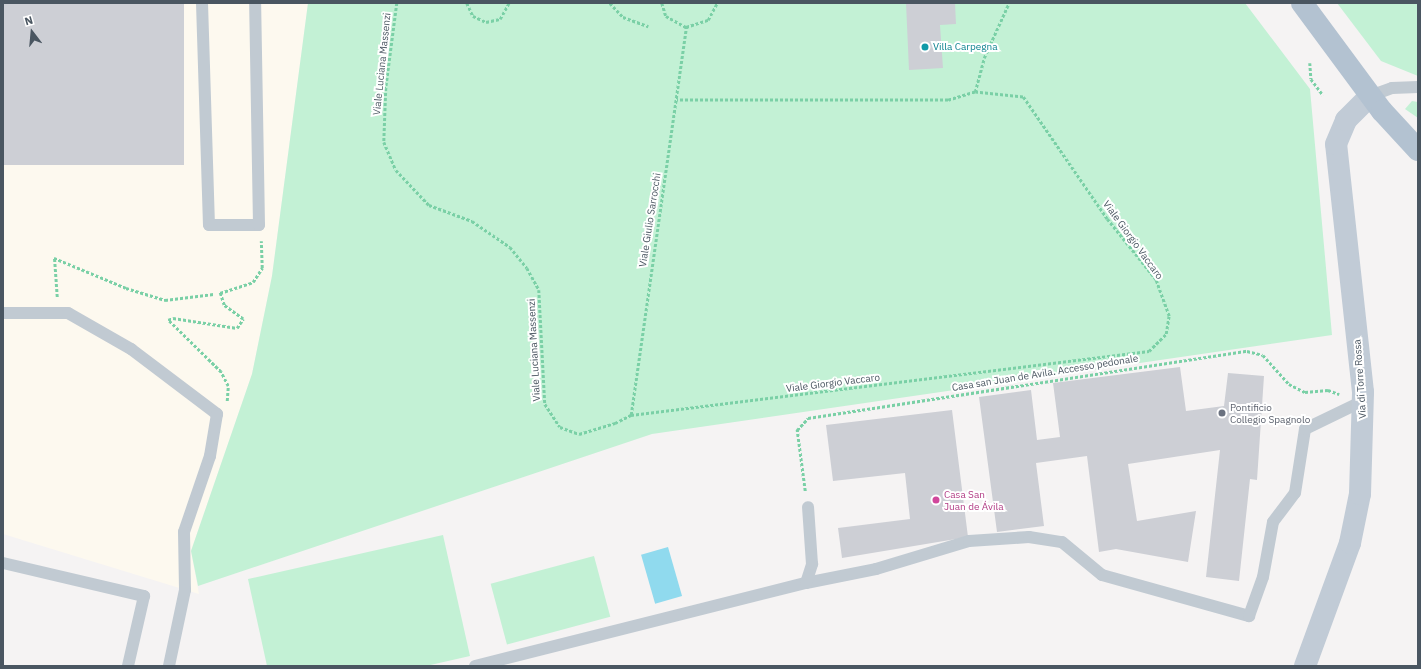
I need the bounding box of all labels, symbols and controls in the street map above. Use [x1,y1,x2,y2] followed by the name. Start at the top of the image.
[12,12,52,52] north arrow
[371,12,393,116] street label: Viale Luciana Massenzi
[23,13,34,28] text: N
[933,41,997,53] place label: Villa Carpegna
[920,42,930,52] marker: Villa Carpegna
[637,172,663,268] street label: Viale Giulio Sarrocchi
[1100,198,1166,282] street label: Viale Giorgio Vaccaro
[525,298,543,402] street label: Viale Luciana Massenzi
[1351,339,1369,419] street label: Via di Torre Rossa
[951,352,1139,394] street label: Casa san Juan de Avila. Accesso pedonale
[785,371,881,395] street label: Viale Giorgio Vaccaro
[1230,401,1310,424] place label: Pontificio Collegio Spagnolo
[1217,408,1227,418] marker: Pontificio Collegio Spagnolo
[944,488,1003,512] place label: Casa San Juan de Ávila
[931,495,941,505] marker: Casa San Juan de Ávila

